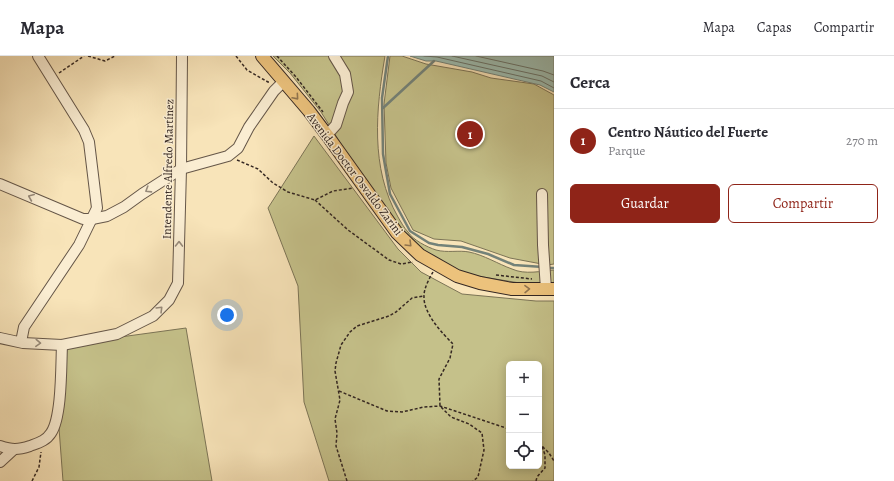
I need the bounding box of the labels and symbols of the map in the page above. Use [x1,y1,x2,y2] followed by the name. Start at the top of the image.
[291,92,298,99] one-way arrow
[159,99,177,239] street label: Intendente Alfredo Martínez
[303,108,407,239] street label: Avenida Doctor Osvaldo Zarini
[457,119,483,149] pin: 1
[145,185,152,193] one-way arrow
[27,194,35,202] one-way arrow
[404,239,412,247] one-way arrow
[175,241,184,247] one-way arrow
[524,285,530,293] one-way arrow
[217,305,237,325] your location
[155,306,163,313] one-way arrow
[35,339,42,348] one-way arrow

